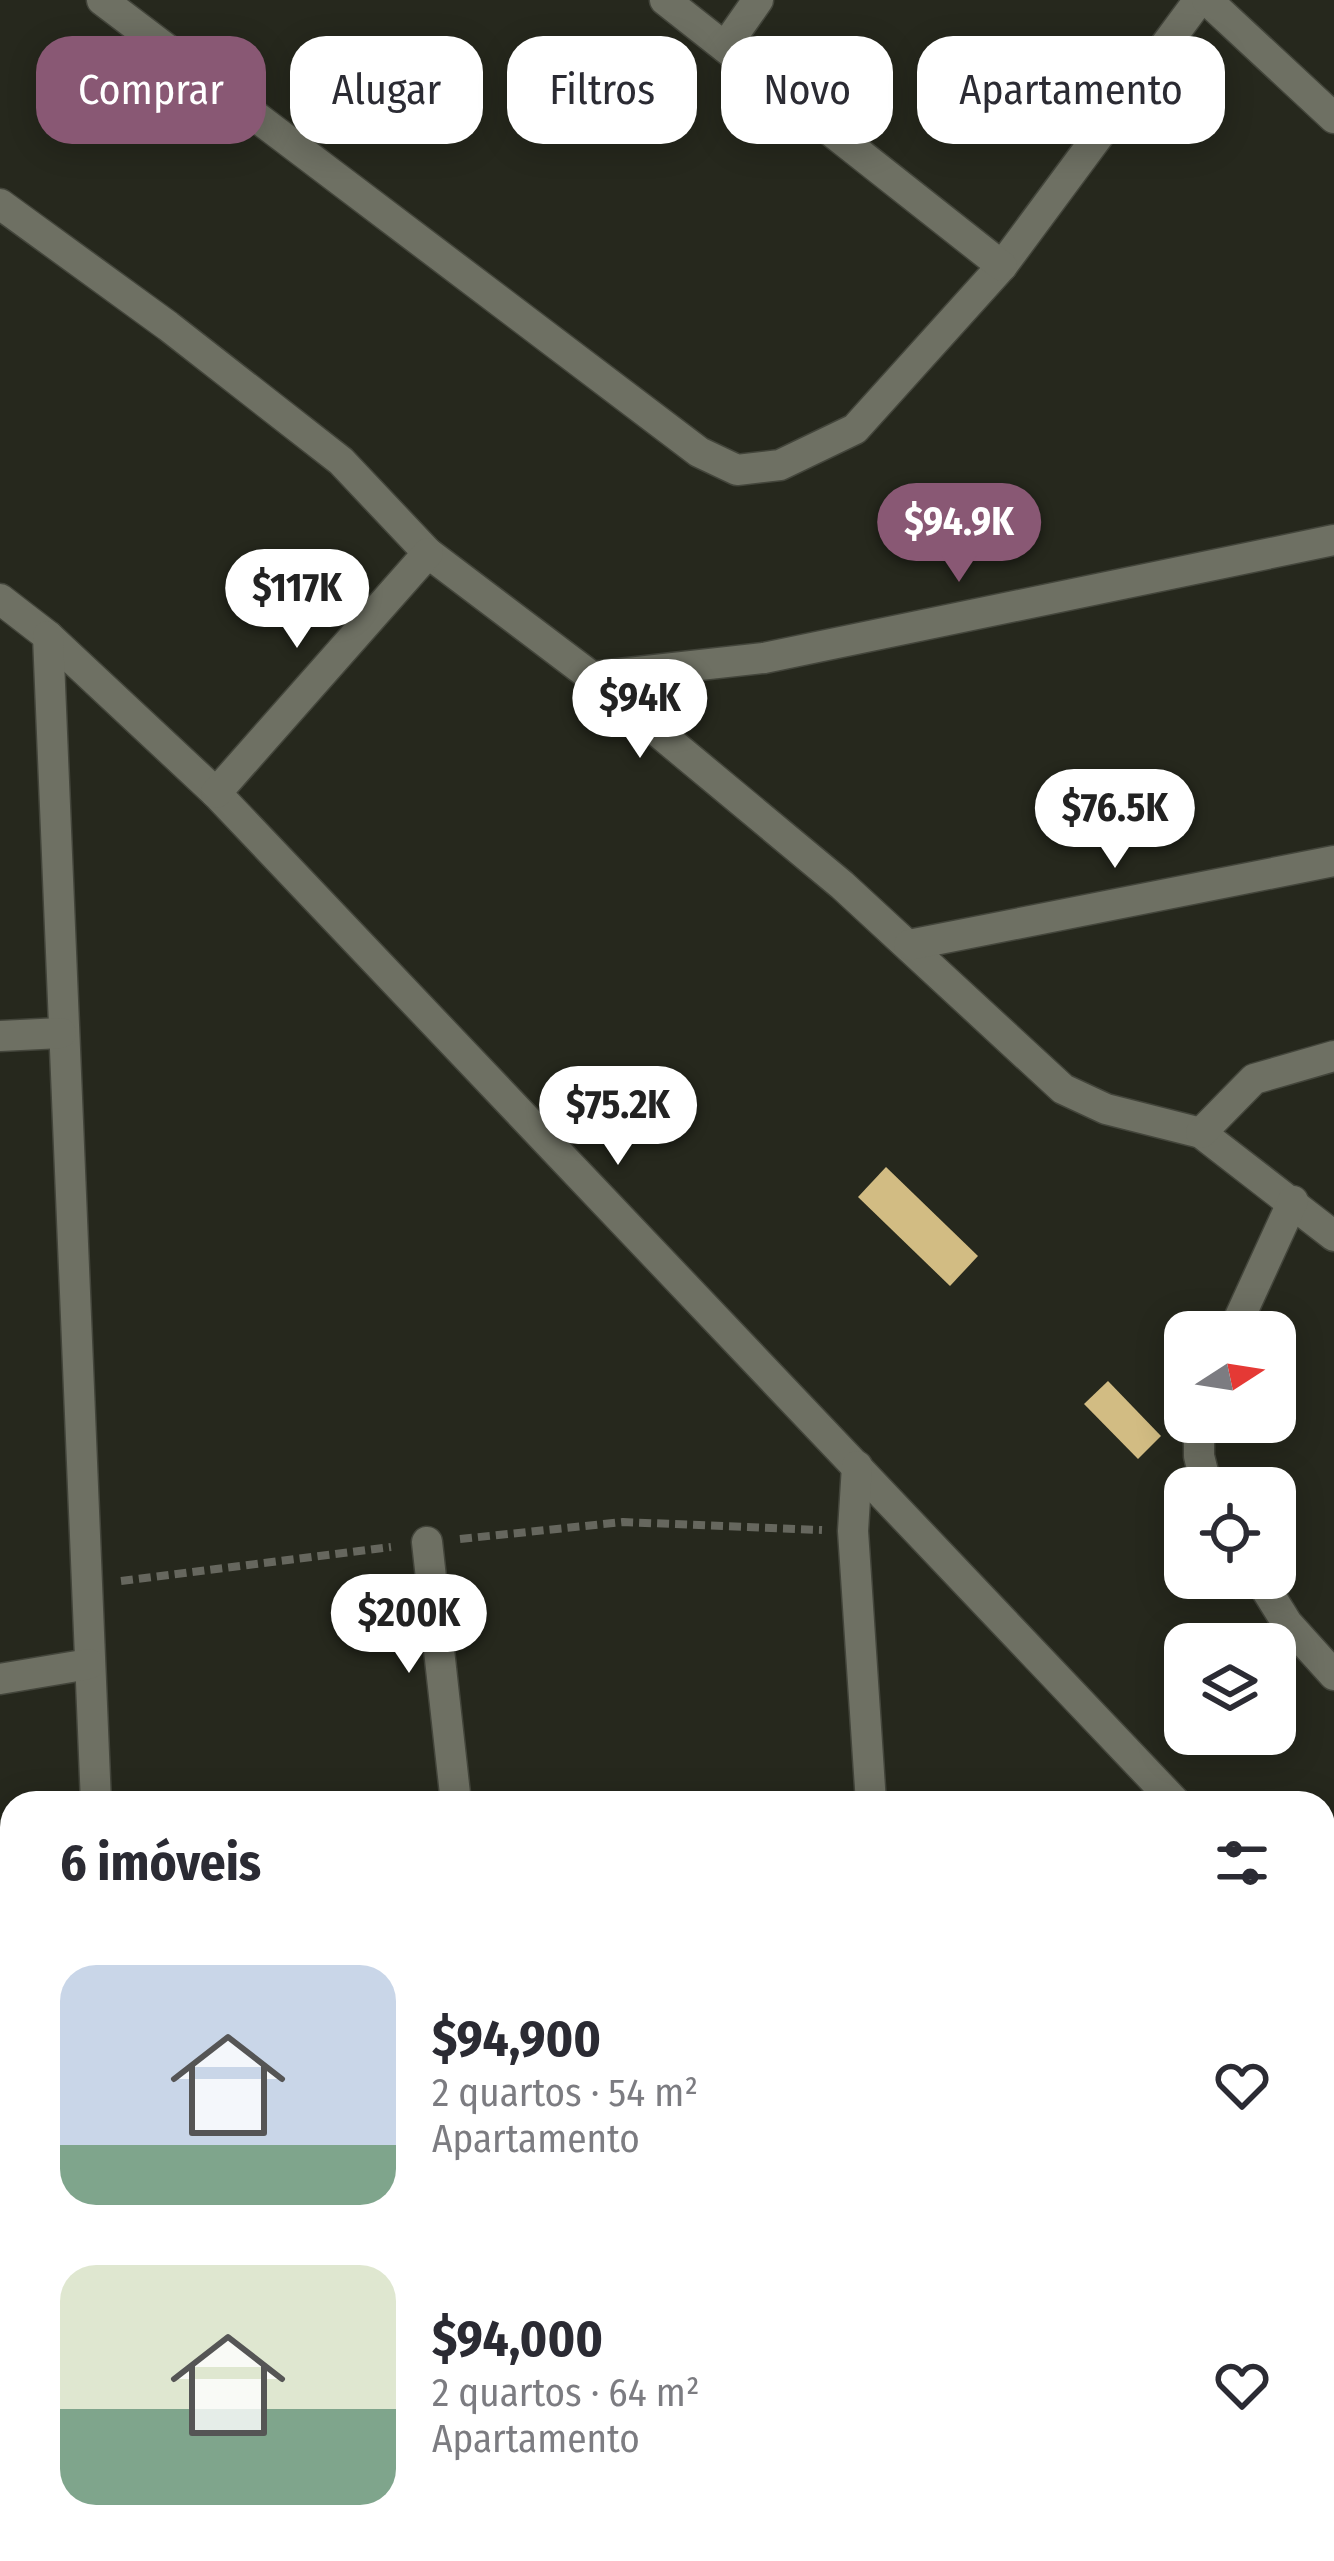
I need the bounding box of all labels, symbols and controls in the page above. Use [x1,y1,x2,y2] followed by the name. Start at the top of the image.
[36,36,266,144] chip: Comprar
[290,36,483,144] chip: Alugar
[507,36,697,144] chip: Filtros
[721,36,893,144] chip: Novo
[917,36,1225,144] chip: Apartamento
[861,483,1057,585] pin: $94.9K
[904,499,1014,545] text: $94.9K
[213,549,381,651] pin: $117K
[252,565,342,611] text: $117K
[569,659,711,761] pin: $94K
[599,675,681,721] text: $94K
[1017,769,1213,871] pin: $76.5K
[1062,785,1168,831] text: $76.5K
[520,1066,716,1168] pin: $75.2K
[566,1082,670,1128] text: $75.2K
[1164,1311,1296,1443] north arrow
[1164,1311,1296,1755] map controls
[1164,1467,1296,1599] button: locate
[325,1574,493,1676] pin: $200K
[358,1590,460,1636] text: $200K
[1164,1623,1296,1755] button: layers
[1209,1830,1275,1896] icon: filters
[60,1832,261,1894] text: 6 imóveis
[432,2008,601,2070] text: $94,900
[156,2013,300,2157] icon: home
[1209,2052,1275,2118] icon: heart
[432,2070,698,2116] text: 2 quartos · 54 m²
[432,2116,640,2162] text: Apartamento
[432,2308,603,2370] text: $94,000
[156,2313,300,2457] icon: home
[1209,2352,1275,2418] icon: heart
[432,2370,700,2416] text: 2 quartos · 64 m²
[432,2416,640,2462] text: Apartamento

